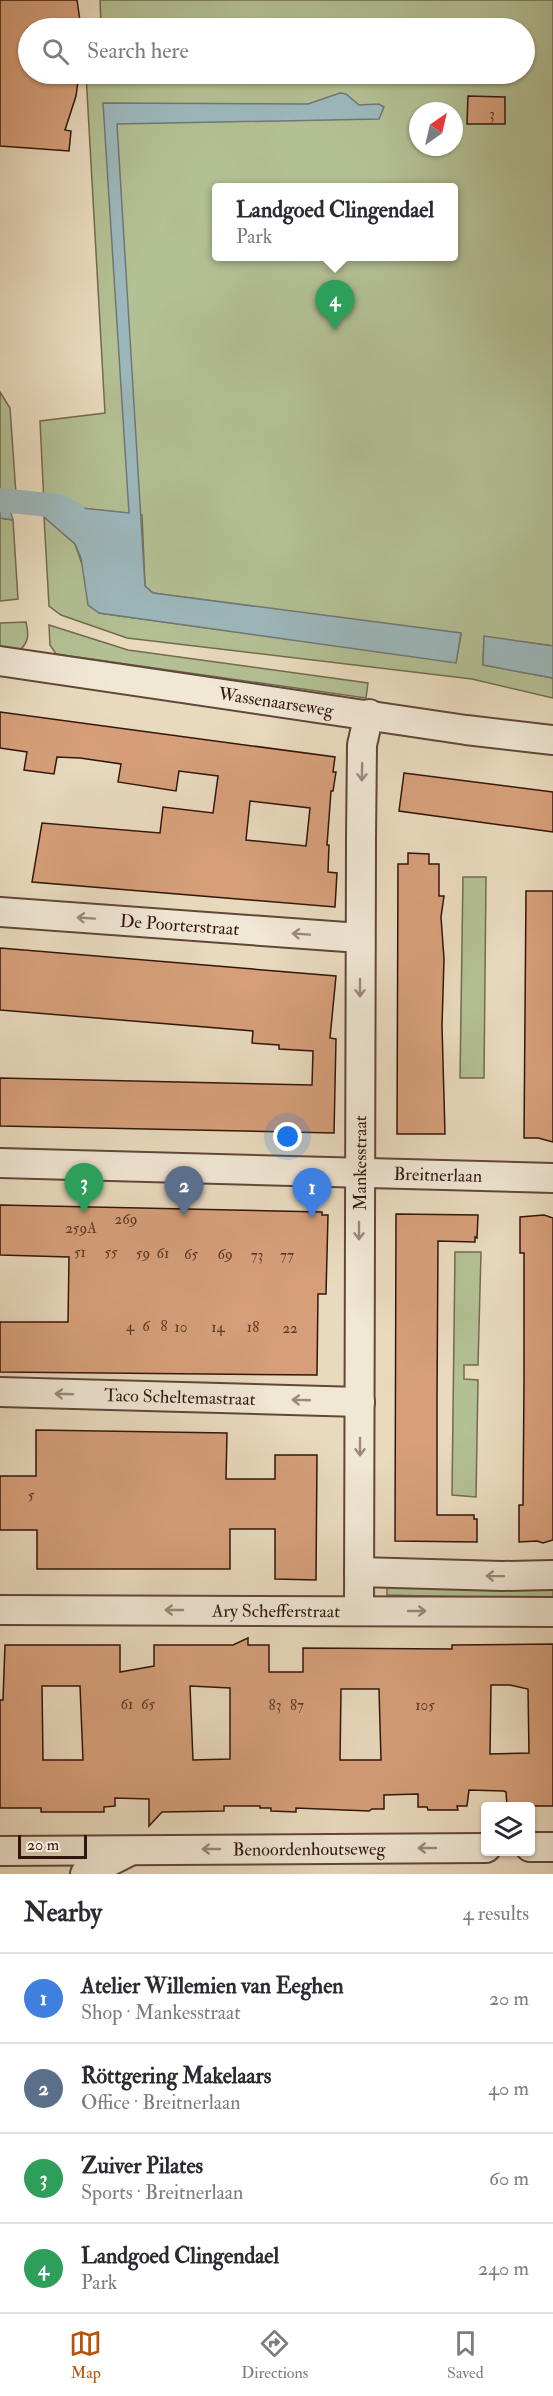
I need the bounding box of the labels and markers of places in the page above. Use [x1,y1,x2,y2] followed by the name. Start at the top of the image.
[316,280,354,330] pin: 4
[64,1164,104,1213] pin: 3
[164,1166,204,1216] pin: 2
[292,1168,332,1218] pin: 1

